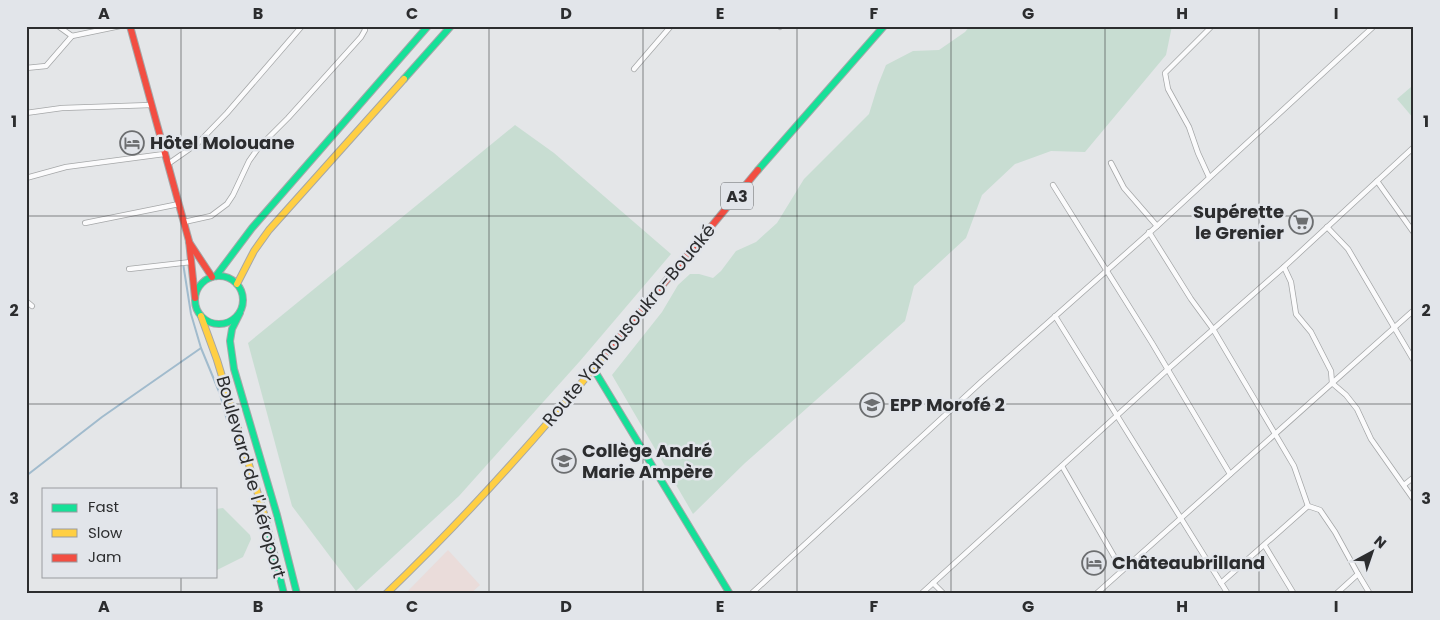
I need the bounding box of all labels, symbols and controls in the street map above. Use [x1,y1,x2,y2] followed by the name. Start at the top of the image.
[98,2,110,25] text: A
[253,2,263,25] text: B
[406,2,418,25] text: C
[560,2,572,25] text: D
[716,2,724,25] text: E
[870,2,879,25] text: F
[1022,2,1034,25] text: G
[1176,2,1188,25] text: H
[1334,2,1338,25] text: I
[11,110,17,133] text: 1
[1423,110,1429,133] text: 1
[119,130,145,156] hotel icon: Hôtel Molouane
[150,130,295,155] place label: Hôtel Molouane
[721,182,753,210] road number: A3
[1193,199,1284,245] place label: Supérette le Grenier
[1288,209,1314,235] supermarket icon: Supérette le Grenier
[536,218,721,431] street label: Route Yamousoukro-Bouaké
[9,299,19,322] text: 2
[1421,299,1431,322] text: 2
[211,373,292,581] street label: Boulevard de l'Aéroport
[859,392,885,418] school or university icon: EPP Morofé 2
[890,392,1005,417] place label: EPP Morofé 2
[582,438,713,484] place label: Collège André Marie Ampère
[551,448,577,474] school or university icon: Collège André Marie Ampère
[9,487,19,510] text: 3
[1421,487,1431,510] text: 3
[42,488,218,578] legend
[88,496,119,517] text: Fast
[88,522,123,543] text: Slow
[1348,528,1398,578] north arrow
[1370,531,1391,553] text: N
[88,546,122,567] text: Jam
[1081,550,1107,576] hotel icon: Châteaubrilland
[1112,550,1265,575] place label: Châteaubrilland
[98,595,110,618] text: A
[253,595,263,618] text: B
[406,595,418,618] text: C
[560,595,572,618] text: D
[716,595,724,618] text: E
[870,595,879,618] text: F
[1022,595,1034,618] text: G
[1176,595,1188,618] text: H
[1334,595,1338,618] text: I

